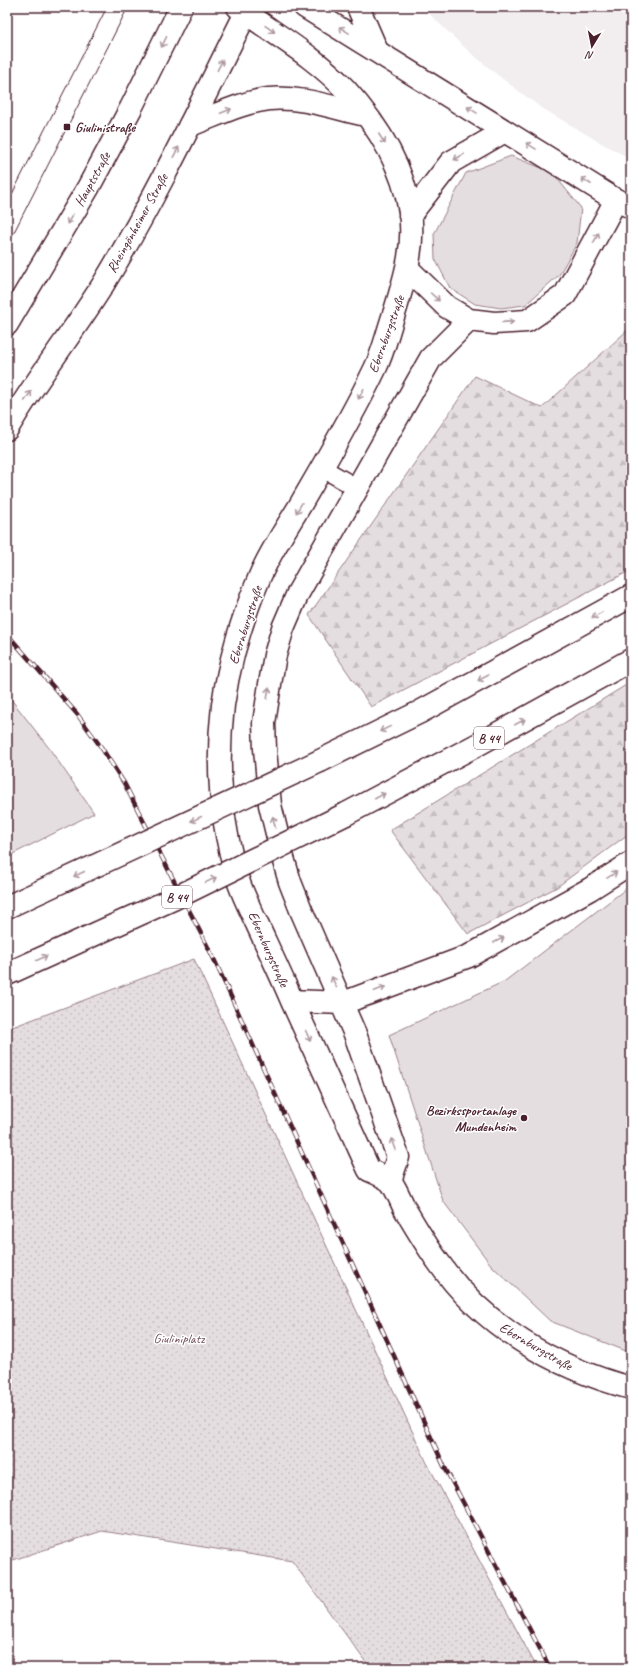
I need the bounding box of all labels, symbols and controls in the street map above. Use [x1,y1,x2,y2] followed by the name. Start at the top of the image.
[264,25,275,33] one-way arrow
[338,26,350,34] one-way arrow
[572,26,612,66] north arrow
[159,36,167,48] one-way arrow
[584,48,595,63] text: N
[217,60,224,72] one-way arrow
[467,106,478,114] one-way arrow
[220,107,232,115] one-way arrow
[75,119,136,136] place label: Giulinistraße
[62,122,72,132] marker: Giulinistraße
[378,133,386,145] one-way arrow
[526,142,537,150] one-way arrow
[173,146,180,158] one-way arrow
[71,148,115,209] street label: Hauptstraße
[453,154,465,162] one-way arrow
[103,169,172,276] street label: Rheingönheimer Straße
[581,177,592,185] one-way arrow
[65,213,73,225] one-way arrow
[592,232,600,244] one-way arrow
[365,292,409,375] street label: Ebernburgstraße
[430,292,440,301] one-way arrow
[501,319,514,326] one-way arrow
[357,388,365,400] one-way arrow
[24,391,32,402] one-way arrow
[294,502,302,514] one-way arrow
[225,583,267,666] street label: Ebernburgstraße
[591,612,603,619] one-way arrow
[477,675,489,683] one-way arrow
[265,687,272,700] one-way arrow
[513,717,525,725] one-way arrow
[380,726,392,733] one-way arrow
[474,727,504,749] road number: B 44
[374,792,386,799] one-way arrow
[270,815,277,828] one-way arrow
[191,816,203,823] one-way arrow
[73,871,85,878] one-way arrow
[606,871,617,879] one-way arrow
[205,876,217,883] one-way arrow
[162,886,192,908] road number: B 44
[244,909,293,991] street label: Ebernburgstraße
[493,935,505,943] one-way arrow
[36,954,48,961] one-way arrow
[330,977,337,989] one-way arrow
[373,985,385,993] one-way arrow
[305,1030,312,1042] one-way arrow
[426,1102,517,1135] place label: Bezirkssportanlage Mundenheim
[519,1113,529,1123] marker: Bezirkssportanlage Mundenheim
[389,1137,396,1150] one-way arrow
[496,1319,576,1375] street label: Ebernburgstraße
[154,1330,206,1347] park label: Giuliniplatz

